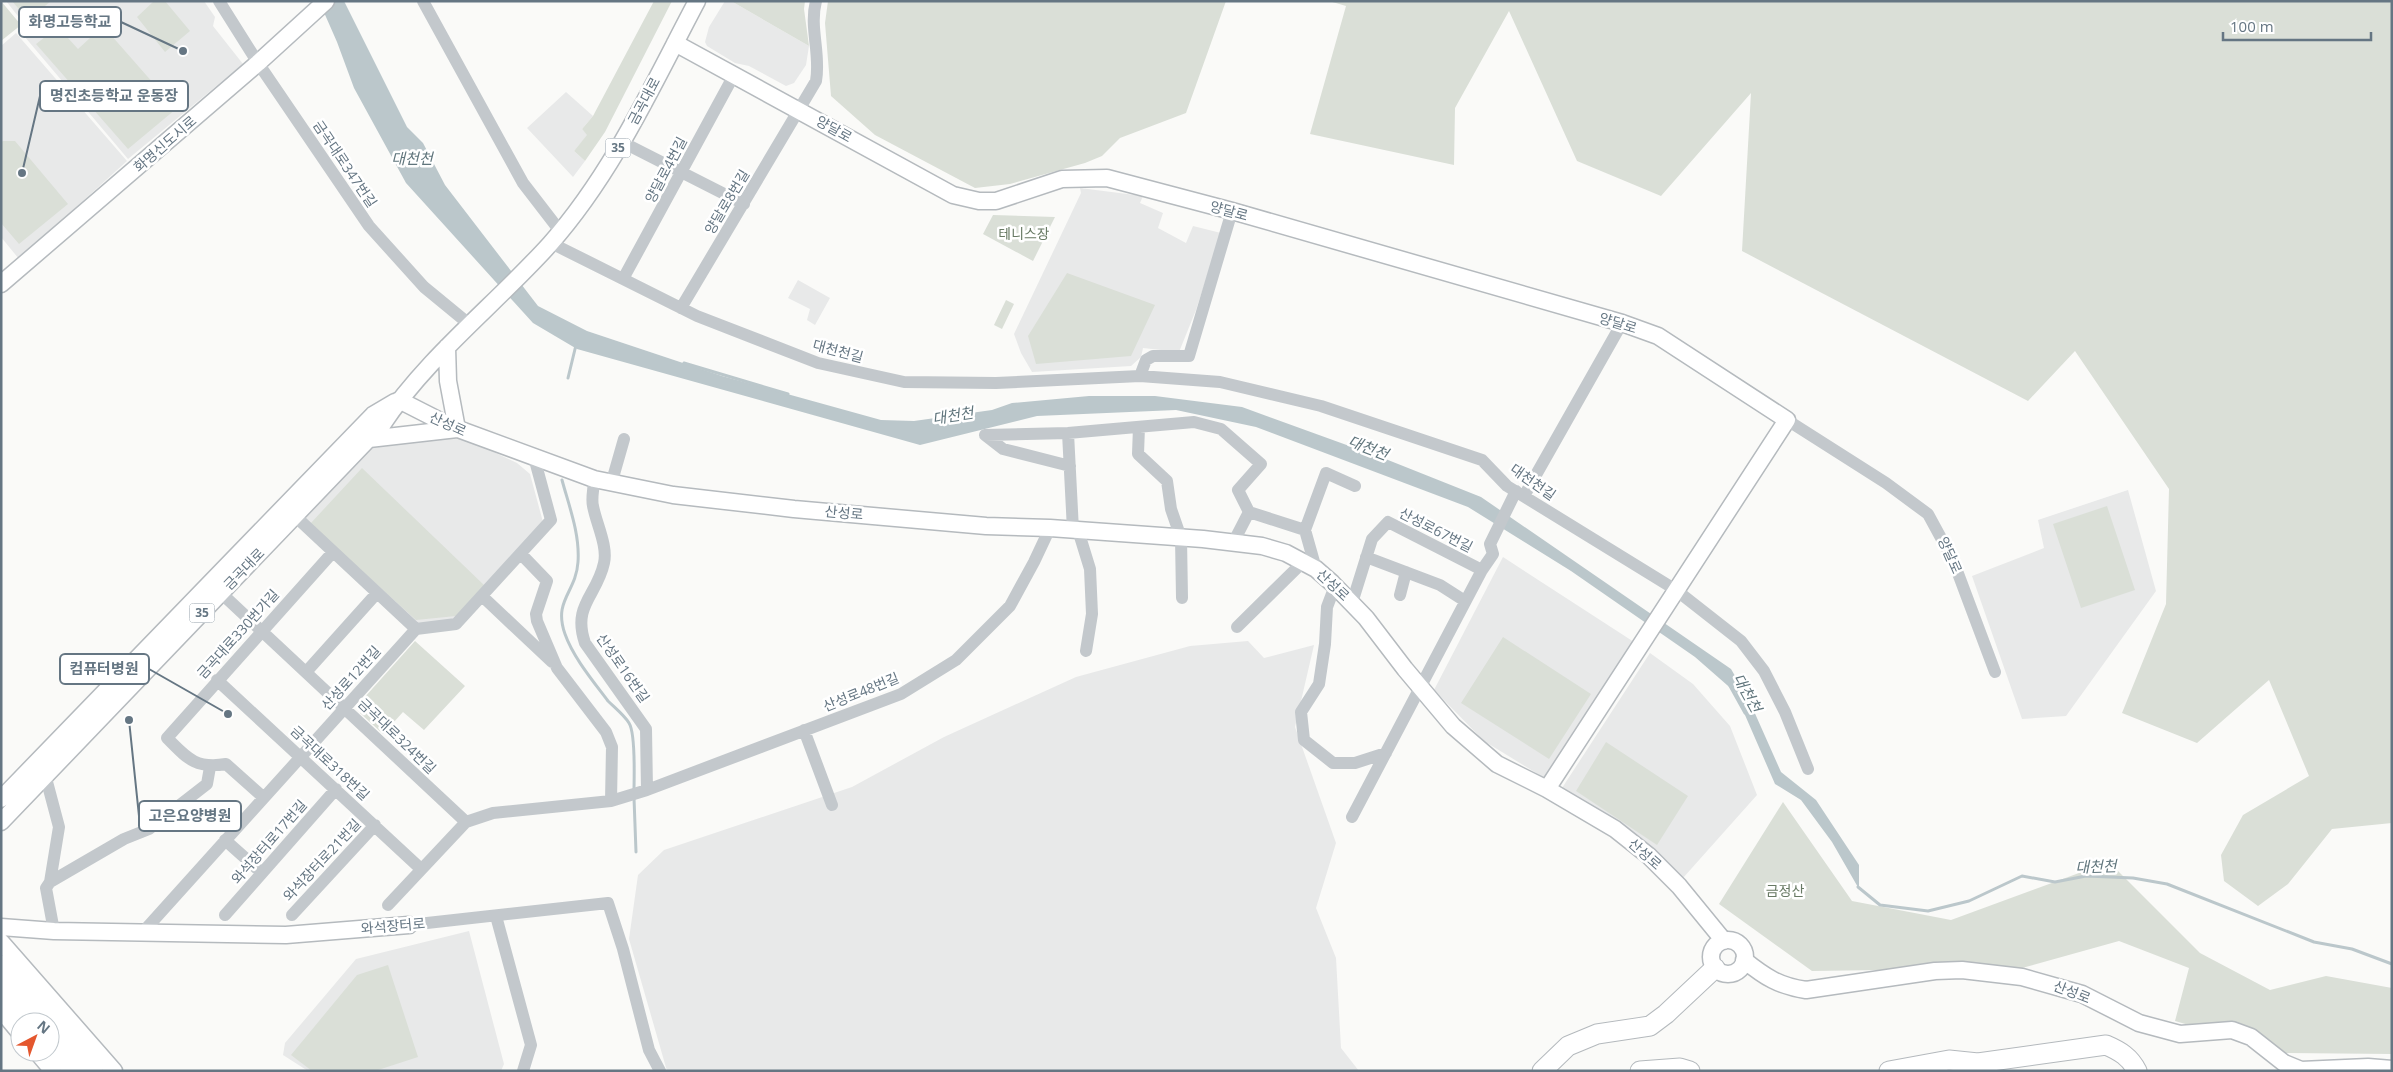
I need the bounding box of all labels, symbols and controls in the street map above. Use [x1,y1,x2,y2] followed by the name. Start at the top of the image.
[19,7,121,37] callout: 화명고등학교
[2223,10,2370,42] scale bar
[29,11,112,31] text: 화명고등학교
[2230,16,2274,36] text: 100 m
[623,73,664,128] street label: 금곡대로
[40,81,188,111] callout: 명진초등학교 운동장
[50,85,178,105] text: 명진초등학교 운동장
[129,111,200,176] street label: 화명신도시로
[813,111,856,146] street label: 양달로
[309,116,382,211] street label: 금곡대로347번길
[640,133,691,206] street label: 양달로4번길
[606,138,630,158] road number: 35
[391,148,435,168] water label: 대천천
[700,166,753,238] street label: 양달로8번길
[1208,196,1250,225] street label: 양달로
[998,224,1050,243] park label: 테니스장
[1597,308,1640,337] street label: 양달로
[811,335,865,366] street label: 대천천길
[931,402,977,428] water label: 대천천
[427,407,470,440] street label: 산성로
[1345,430,1393,465] water label: 대천천
[1507,459,1560,504] street label: 대천천길
[824,501,864,524] street label: 산성로
[1396,503,1476,556] street label: 산성로67번길
[1934,533,1967,576] street label: 양달로
[219,543,268,594] street label: 금곡대로
[1313,565,1354,605] street label: 산성로
[192,585,283,682] street label: 금곡대로330번가길
[190,604,214,622] road number: 35
[593,629,654,706] street label: 산성로16번길
[317,641,385,714] street label: 산성로12번길
[60,654,149,684] callout: 컴퓨터병원
[69,658,139,678] text: 컴퓨터병원
[820,668,902,715] street label: 산성로48번길
[1729,670,1768,717] water label: 대천천
[354,694,440,778] street label: 금곡대로324번길
[287,721,374,804] street label: 금곡대로318번길
[227,795,311,888] street label: 와석장터로17번길
[139,801,241,831] callout: 고은요양병원
[149,805,231,825] text: 고은요양병원
[278,814,365,905] street label: 와석장터로21번길
[1625,834,1666,874] street label: 산성로
[2075,855,2119,877] water label: 대천천
[1766,881,1804,900] park label: 금정산
[360,913,426,938] street label: 와석장터로
[2051,976,2094,1007] street label: 산성로
[10,1012,60,1062] north arrow
[33,1016,54,1038] text: N

